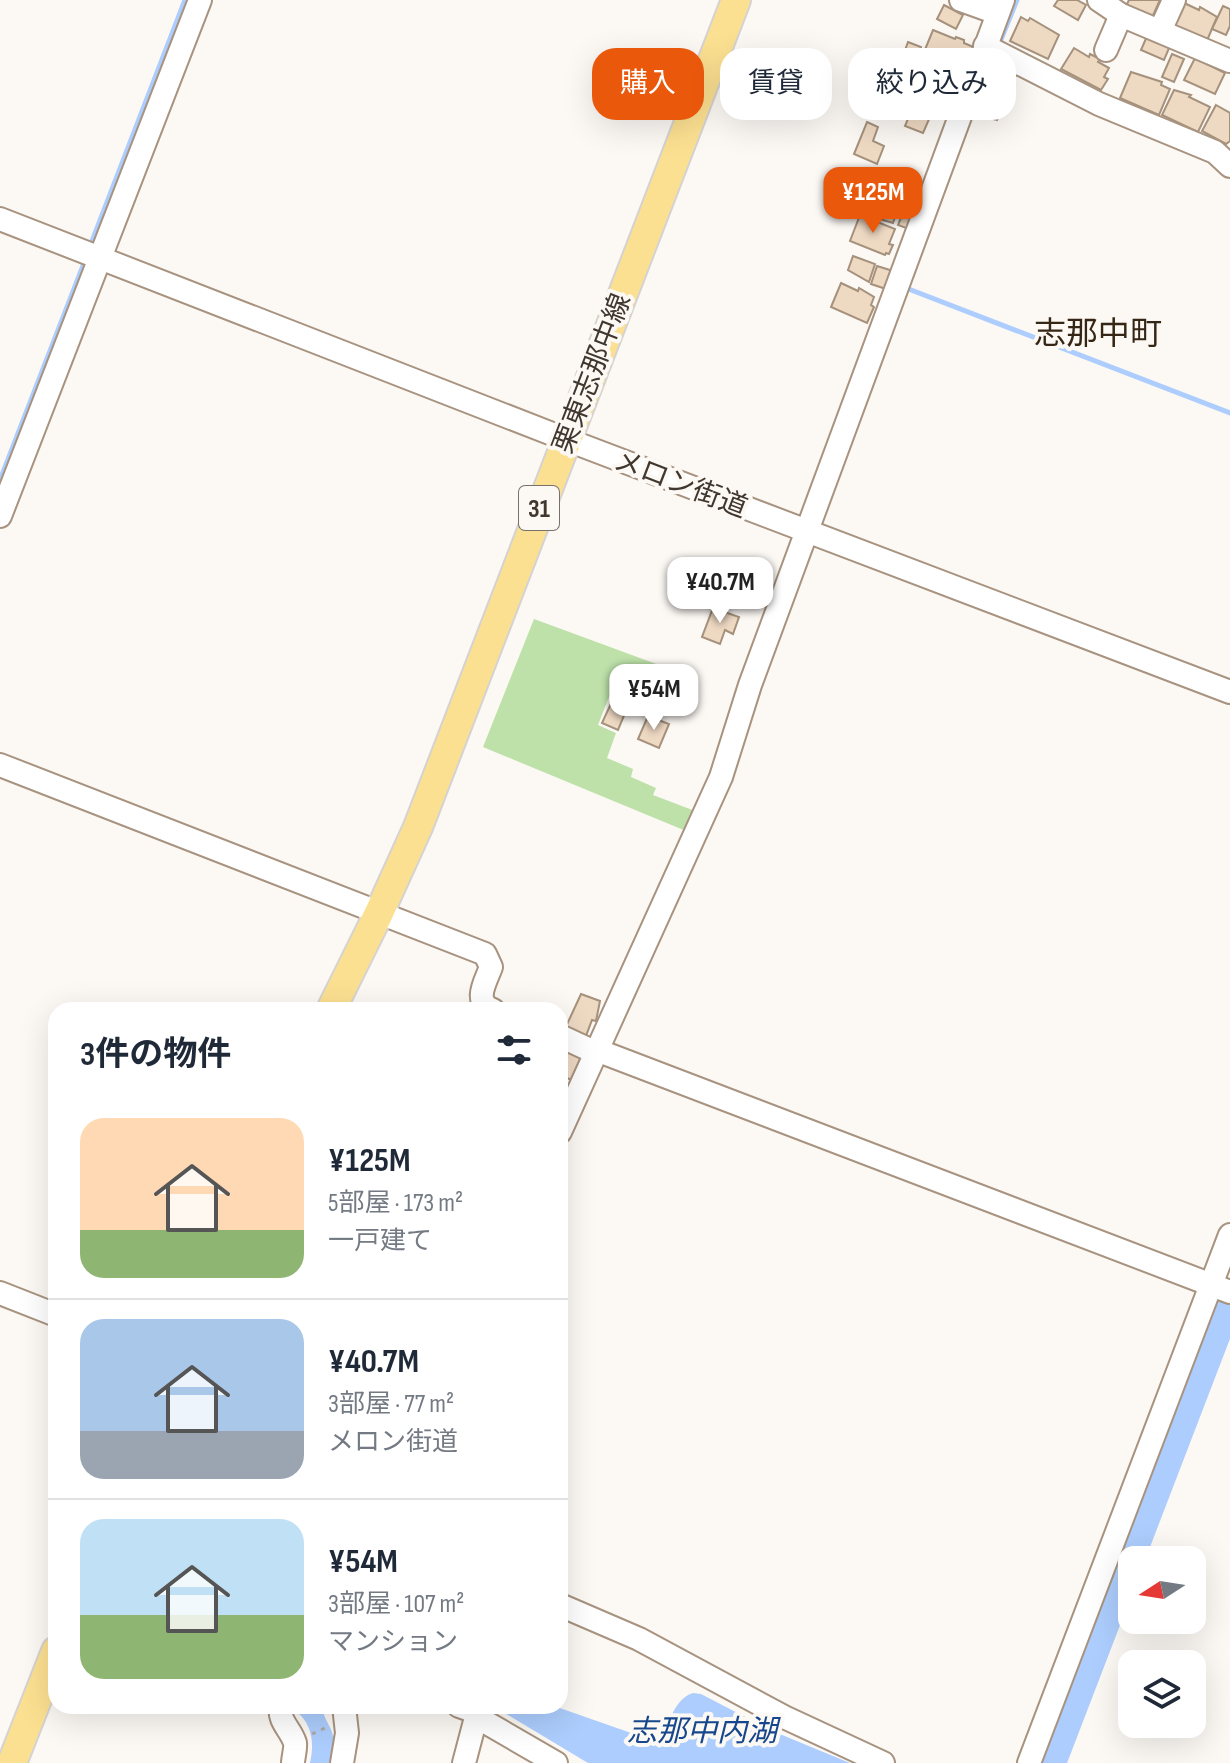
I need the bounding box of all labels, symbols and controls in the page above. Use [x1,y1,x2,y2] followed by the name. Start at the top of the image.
[592,48,704,120] chip: 購入
[720,48,832,120] chip: 賃貸
[848,48,1016,120] chip: 絞り込み
[817,167,929,235] pin: ¥125M
[841,177,905,208] text: ¥125M
[547,289,638,458] street label: 栗東志那中線
[1034,315,1162,354] district label: 志那中町
[609,444,752,525] street label: メロン街道
[519,486,559,530] road number: 31
[655,557,785,625] pin: ¥40.7M
[685,567,755,598] text: ¥40.7M
[607,664,701,732] pin: ¥54M
[627,674,681,705] text: ¥54M
[492,1028,536,1072] icon: filters
[80,1034,231,1075] text: 3件の物件
[328,1140,411,1181] text: ¥125M
[144,1150,240,1246] icon: home
[328,1188,463,1219] text: 5部屋 · 173 m²
[328,1226,432,1257] text: 一戸建て
[328,1341,419,1382] text: ¥40.7M
[144,1351,240,1447] icon: home
[328,1389,454,1420] text: 3部屋 · 77 m²
[328,1427,458,1458] text: メロン街道
[328,1541,398,1582] text: ¥54M
[1118,1546,1206,1634] north arrow
[1118,1546,1206,1738] map controls
[144,1551,240,1647] icon: home
[328,1589,464,1620] text: 3部屋 · 107 m²
[328,1627,458,1658] text: マンション
[1118,1650,1206,1738] button: layers
[627,1714,781,1750] water label: 志那中内湖

